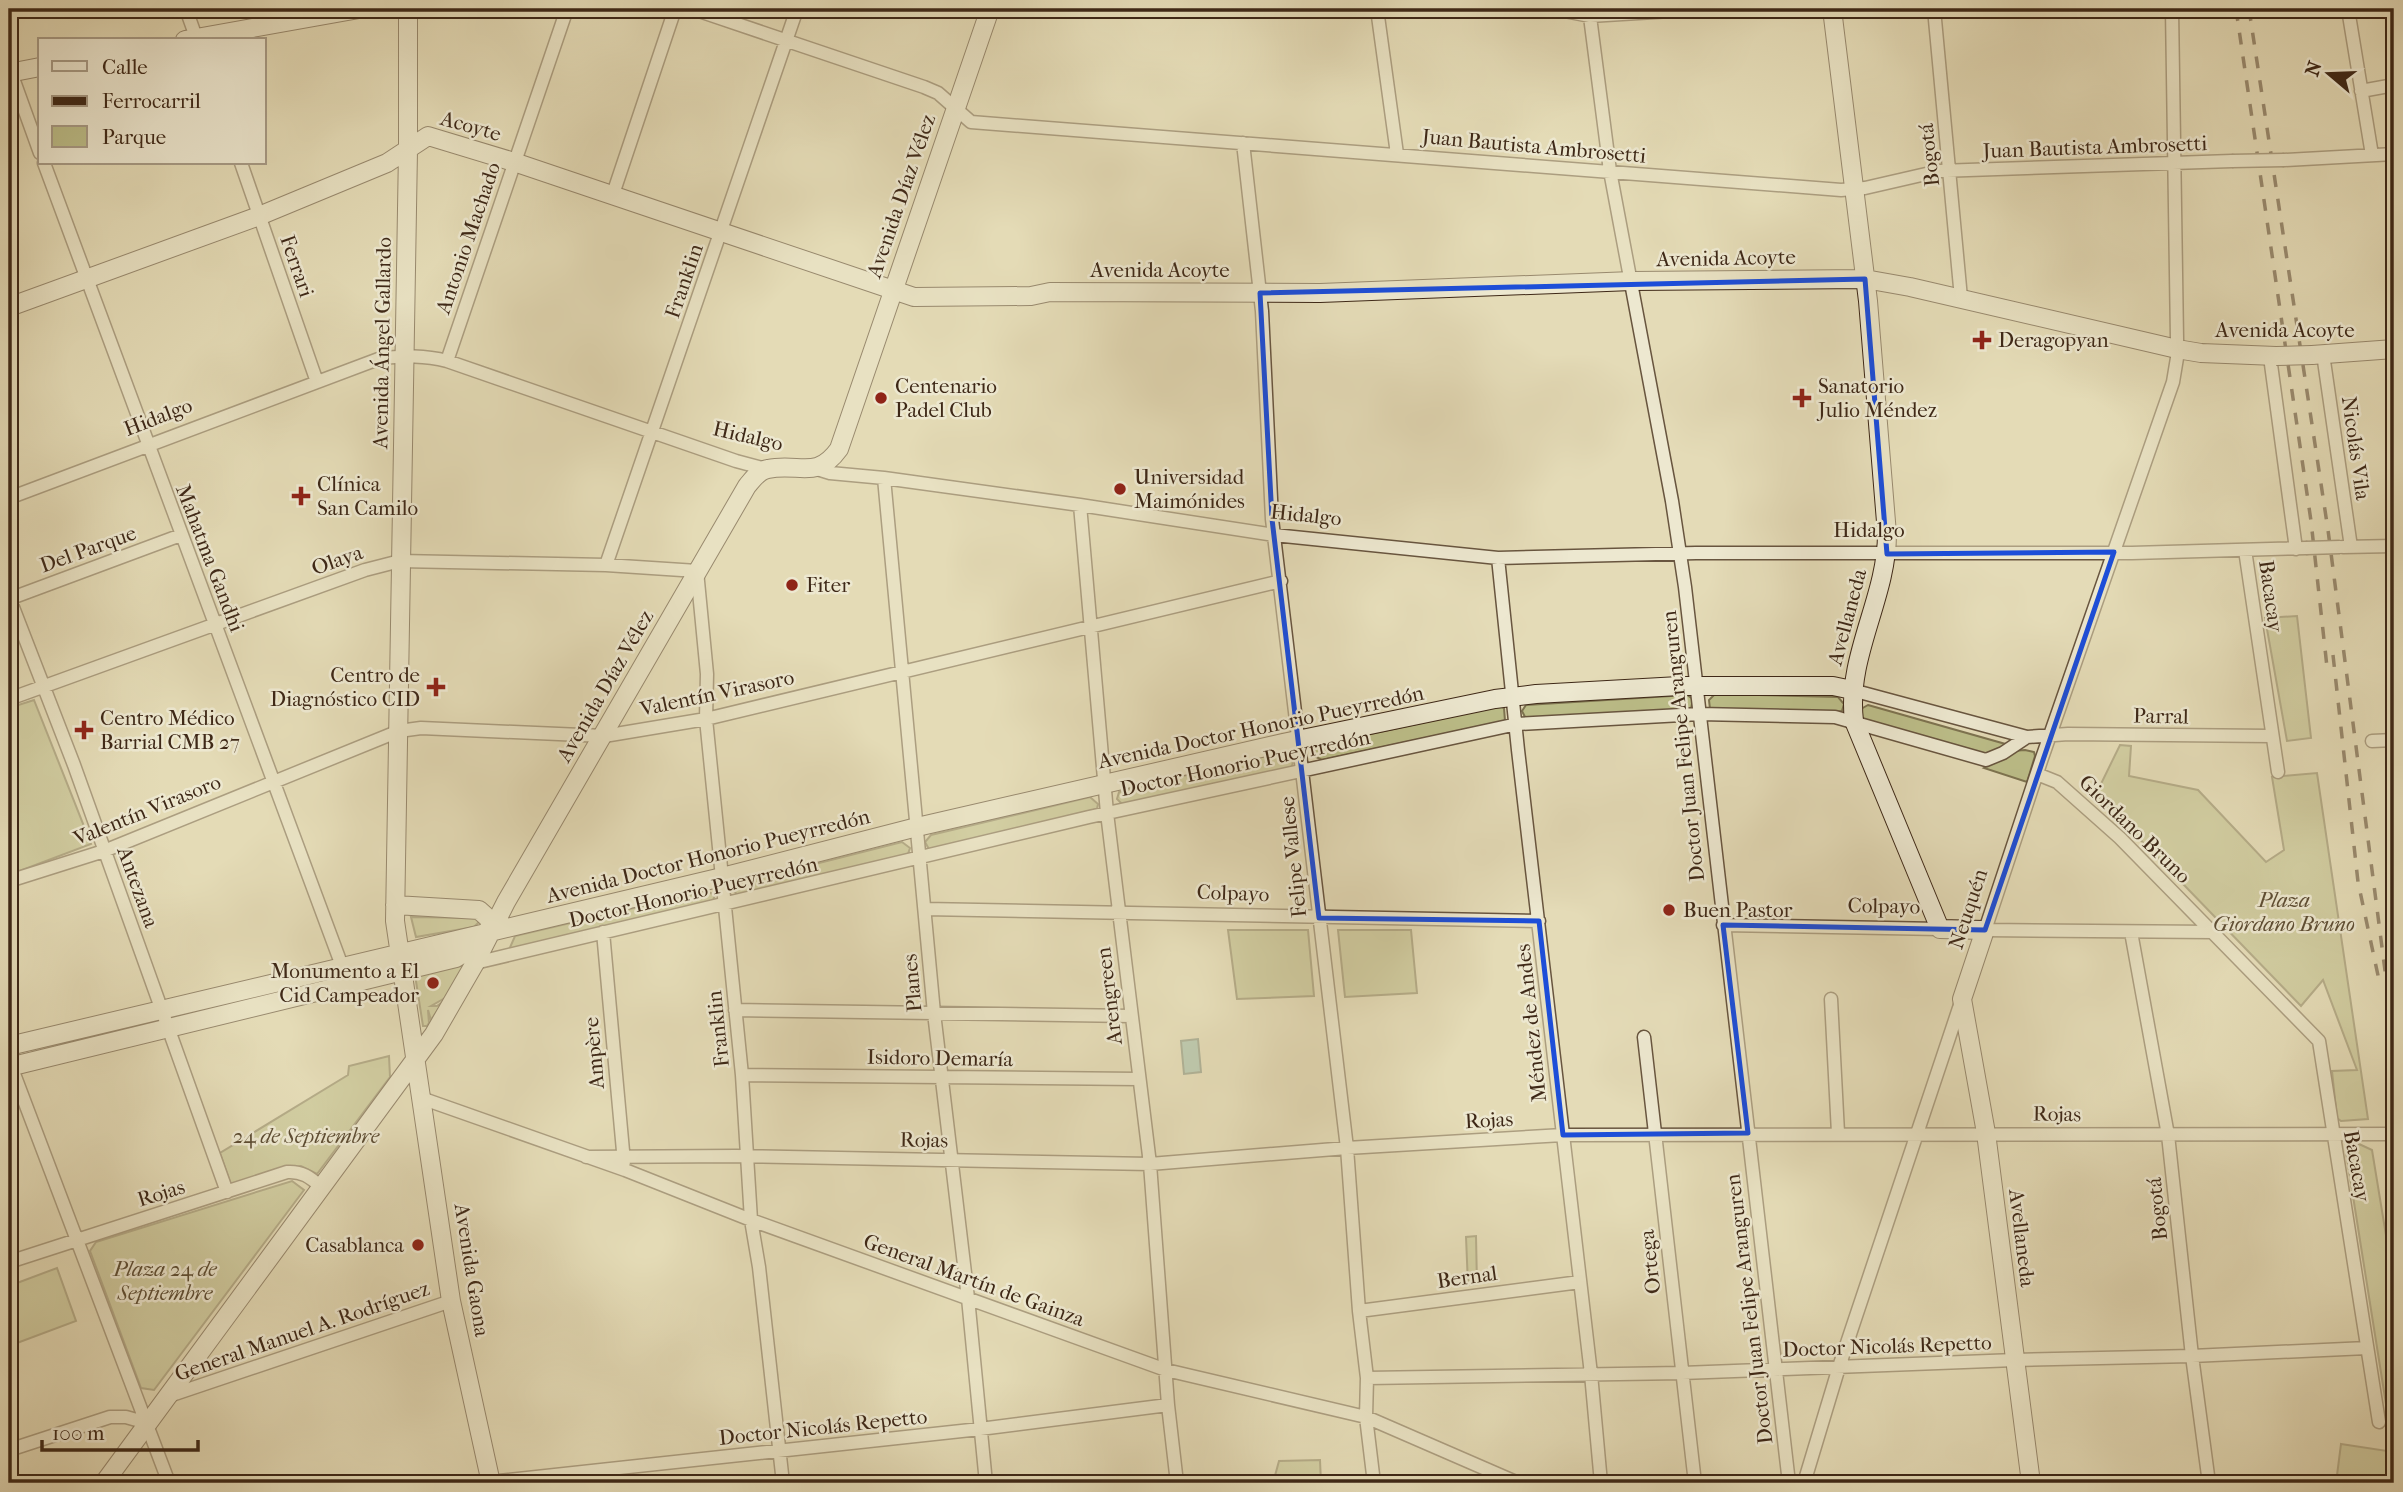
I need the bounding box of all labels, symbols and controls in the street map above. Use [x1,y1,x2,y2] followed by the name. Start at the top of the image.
[38,38,266,164] legend
[2294,38,2364,108] north arrow
[102,55,148,79] text: Calle
[2301,58,2327,79] text: N
[102,89,201,113] text: Ferrocarril
[437,106,504,146] street label: Acoyte
[861,111,940,282] street label: Avenida Díaz Vélez
[1914,122,1944,188] street label: Bogotá
[1419,124,1647,168] street label: Juan Bautista Ambrosetti
[102,125,166,149] text: Parque
[1980,131,2208,163] street label: Juan Bautista Ambrosetti
[430,159,505,318] street label: Antonio Machado
[275,232,319,300] street label: Ferrari
[368,237,396,450] street label: Avenida Ángel Gallardo
[660,241,708,321] street label: Franklin
[1655,245,1796,271] street label: Avenida Acoyte
[1089,258,1230,282] street label: Avenida Acoyte
[2214,318,2355,342] street label: Avenida Acoyte
[1998,328,2109,352] place label: Deragopyan
[1972,330,1992,350] marker: Deragopyan
[895,374,997,422] place label: Centenario Padel Club
[1816,374,1937,422] place label: Sanatorio Julio Méndez
[1792,388,1812,408] marker: Sanatorio Julio Méndez
[873,390,889,406] marker: Centenario Padel Club
[120,393,196,441] street label: Hidalgo
[2337,395,2375,502] street label: Nicolás Vila
[711,416,785,456] street label: Hidalgo
[1134,465,1245,513] place label: Universidad Maimónides
[317,472,418,520] place label: Clínica San Camilo
[171,481,249,635] street label: Mahatma Gandhi
[1112,481,1128,497] marker: Universidad Maimónides
[291,486,311,506] marker: Clínica San Camilo
[1269,499,1343,531] street label: Hidalgo
[1833,518,1905,542] street label: Hidalgo
[37,520,139,578] street label: Del Parque
[308,540,366,580] street label: Olaya
[2254,559,2288,634] street label: Bacacay
[1822,566,1871,669] street label: Avellaneda
[806,573,850,597] place label: Fiter
[784,577,800,593] marker: Fiter
[551,606,658,767] street label: Avenida Díaz Vélez
[1657,609,1709,883] street label: Doctor Juan Felipe Aranguren
[270,663,420,711] place label: Centro de Diagnóstico CID
[637,665,796,721] street label: Valentín Virasoro
[426,677,446,697] marker: Centro de Diagnóstico CID
[1096,680,1426,774] street label: Avenida Doctor Honorio Pueyrredón
[2133,704,2189,728] street label: Parral
[100,706,240,754] place label: Centro Médico Barrial CMB 27
[74,720,94,740] marker: Centro Médico Barrial CMB 27
[1118,724,1372,802] street label: Doctor Honorio Pueyrredón
[69,770,224,851] street label: Valentín Virasoro
[2074,770,2196,888] street label: Giordano Bruno
[1275,795,1311,919] street label: Felipe Vallese
[544,804,872,908] street label: Avenida Doctor Honorio Pueyrredón
[112,842,164,931] street label: Antezana
[566,851,820,933] street label: Doctor Honorio Pueyrredón
[1944,866,1992,952] street label: Neuquén
[1196,880,1270,906] street label: Colpayo
[2213,888,2355,936] park label: Plaza Giordano Bruno
[1847,893,1921,919] street label: Colpayo
[1683,898,1792,922] place label: Buen Pastor
[1661,902,1677,918] marker: Buen Pastor
[1511,943,1551,1103] street label: Méndez de Andes
[1091,946,1127,1047] street label: Arengreen
[897,953,927,1013] street label: Planes
[270,959,419,1007] place label: Monumento a El Cid Campeador
[425,975,441,991] marker: Monumento a El Cid Campeador
[702,989,734,1069] street label: Franklin
[579,1016,609,1091] street label: Ampère
[867,1045,1014,1071] street label: Isidoro Demaría
[2033,1102,2082,1126] street label: Rojas
[1464,1107,1514,1133] street label: Rojas
[233,1124,380,1149] park label: 24 de Septiembre
[900,1128,949,1152] street label: Rojas
[2339,1128,2375,1204] street label: Bacacay
[1720,1172,1778,1446] street label: Doctor Juan Felipe Aranguren
[134,1174,188,1212] street label: Rojas
[2142,1176,2172,1242] street label: Bogotá
[2004,1187,2040,1289] street label: Avellaneda
[449,1201,494,1339] street label: Avenida Gaona
[1635,1228,1665,1295] street label: Ortega
[860,1229,1088,1331] street label: General Martín de Gainza
[305,1233,404,1257] place label: Casablanca
[410,1237,426,1253] marker: Casablanca
[112,1257,217,1305] park label: Plaza 24 de Septiembre
[1435,1261,1499,1293] street label: Bernal
[172,1276,432,1386] street label: General Manuel A. Rodríguez
[1782,1330,1992,1362] street label: Doctor Nicolás Repetto
[718,1404,928,1450] street label: Doctor Nicolás Repetto
[42,1408,198,1452] scale bar
[52,1421,105,1445] text: 100 m

